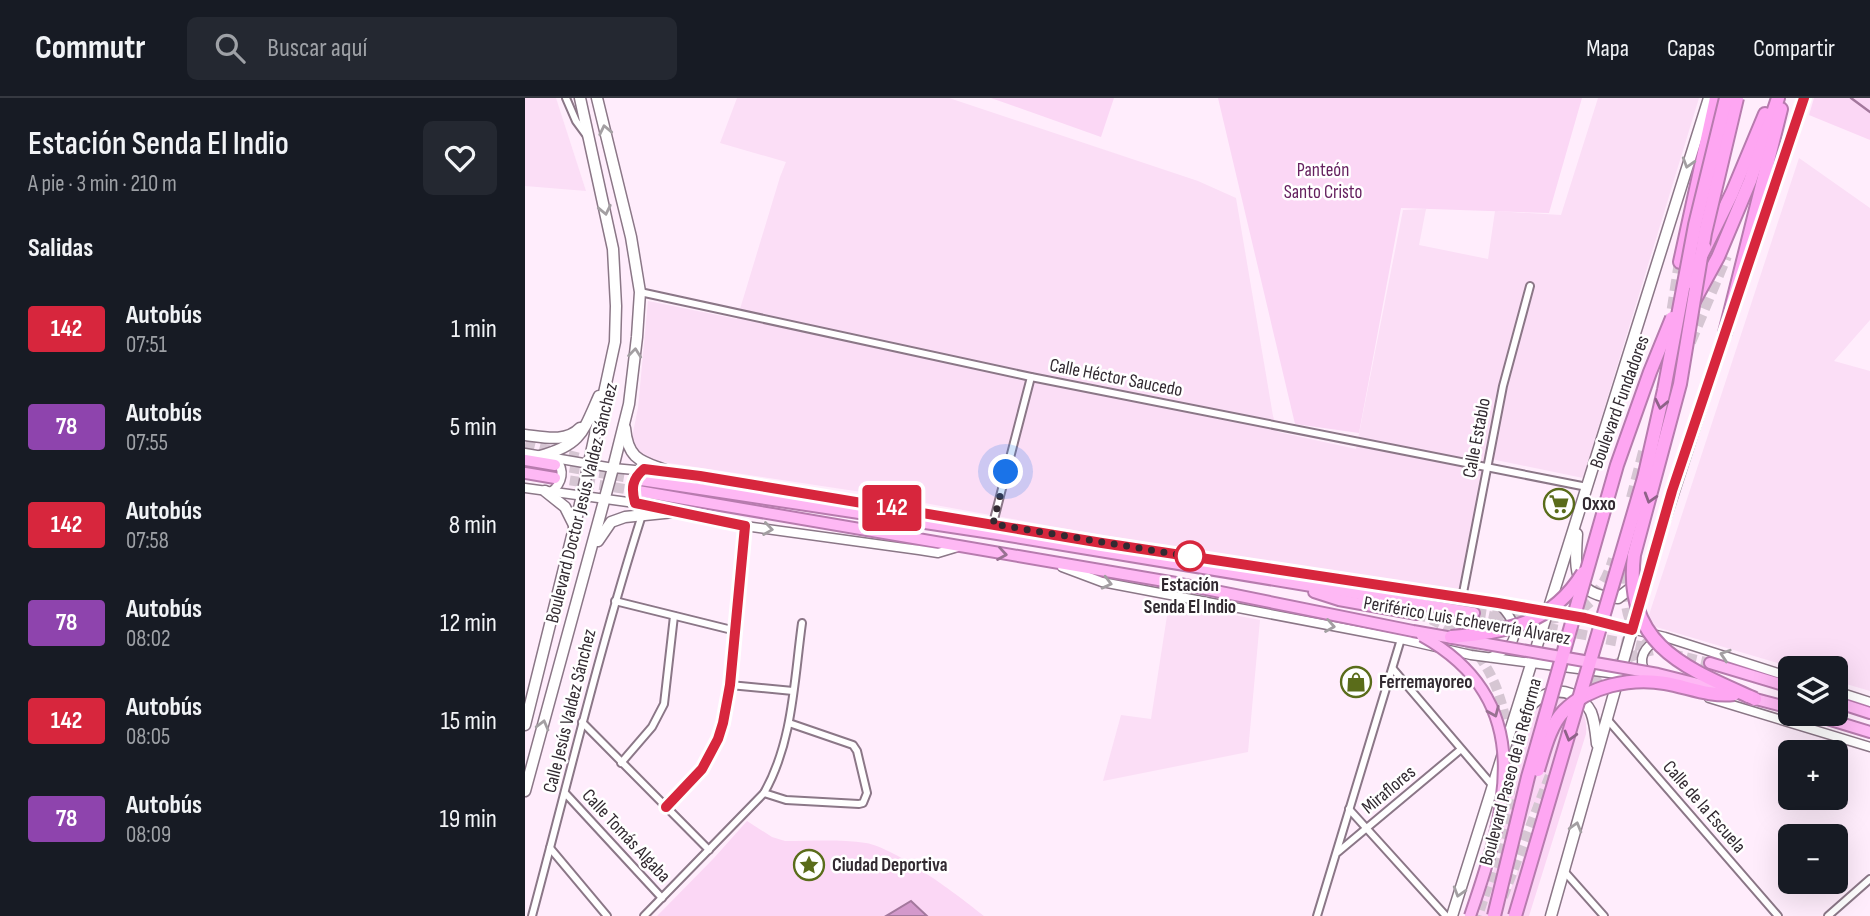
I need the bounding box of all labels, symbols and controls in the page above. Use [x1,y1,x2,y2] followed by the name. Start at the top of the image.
[187,17,677,80] search box
[35,28,145,68] text: Commutr
[211,29,249,67] icon: search
[267,33,367,64] text: Buscar aquí
[1586,34,1629,63] text: Mapa
[1667,34,1715,63] text: Capas
[1753,34,1835,63] text: Compartir
[423,121,497,195] button: heart
[28,124,289,164] text: Estación Senda El Indio
[599,124,614,136] one-way arrow
[1682,157,1697,169] one-way arrow
[1284,159,1362,204] park label: Panteón Santo Cristo
[28,170,177,198] text: A pie · 3 min · 210 m
[597,204,612,216] one-way arrow
[28,233,93,264] text: Salidas
[126,300,202,331] text: Autobús
[51,314,82,343] text: 142
[451,314,497,345] text: 1 min
[126,331,167,359] text: 07:51
[1585,332,1655,472] street label: Boulevard Fundadores
[627,347,642,358] one-way arrow
[1048,354,1184,402] street label: Calle Héctor Saucedo
[541,380,623,625] street label: Boulevard Doctor Jesús Valdez Sánchez
[1458,396,1496,480] street label: Calle Establo
[126,398,202,429] text: Autobús
[1655,398,1670,410] one-way arrow
[56,412,77,441] text: 78
[450,412,497,443] text: 5 min
[126,429,168,457] text: 07:55
[988,454,1023,489] your location
[852,485,932,531] line badge: 142
[1542,487,1576,521] supermarket icon: Oxxo
[1644,491,1659,503] one-way arrow
[876,493,908,522] text: 142
[1582,493,1616,516] place label: Oxxo
[126,496,202,527] text: Autobús
[51,510,82,539] text: 142
[449,510,497,541] text: 8 min
[763,521,774,536] one-way arrow
[126,527,169,555] text: 07:58
[1175,541,1205,571] marker: Estación Senda El Indio
[996,546,1008,561] one-way arrow
[1101,574,1113,589] one-way arrow
[1144,574,1236,619] place label: Estación Senda El Indio
[1362,591,1572,651] street label: Periférico Luis Echeverría Álvarez
[126,594,202,625] text: Autobús
[56,608,77,637] text: 78
[440,608,497,639] text: 12 min
[1325,618,1336,633] one-way arrow
[126,625,170,653] text: 08:02
[539,627,602,795] street label: Calle Jesús Valdez Sánchez
[1720,649,1732,664] one-way arrow
[1778,656,1848,894] map controls
[1778,656,1848,726] button: layers
[1339,665,1373,699] shop icon: Ferremayoreo
[1379,671,1473,694] place label: Ferremayoreo
[1475,676,1547,868] street label: Boulevard Paseo de la Reforma
[126,692,202,723] text: Autobús
[1486,705,1500,717] one-way arrow
[51,706,82,735] text: 142
[441,706,497,737] text: 15 min
[534,719,549,731] one-way arrow
[126,723,170,751] text: 08:05
[1563,730,1578,742] one-way arrow
[1778,740,1848,810] button: +
[1658,756,1750,858] street label: Calle de la Escuela
[1357,761,1421,819] street label: Miraflores
[577,784,675,888] street label: Calle Tomás Algaba
[126,790,202,821] text: Autobús
[56,804,77,833] text: 78
[440,804,497,835] text: 19 min
[126,821,171,849] text: 08:09
[1568,821,1582,833] one-way arrow
[1778,824,1848,894] button: −
[792,848,826,882] place icon: Ciudad Deportiva
[832,854,947,877] place label: Ciudad Deportiva
[1453,885,1468,897] one-way arrow

